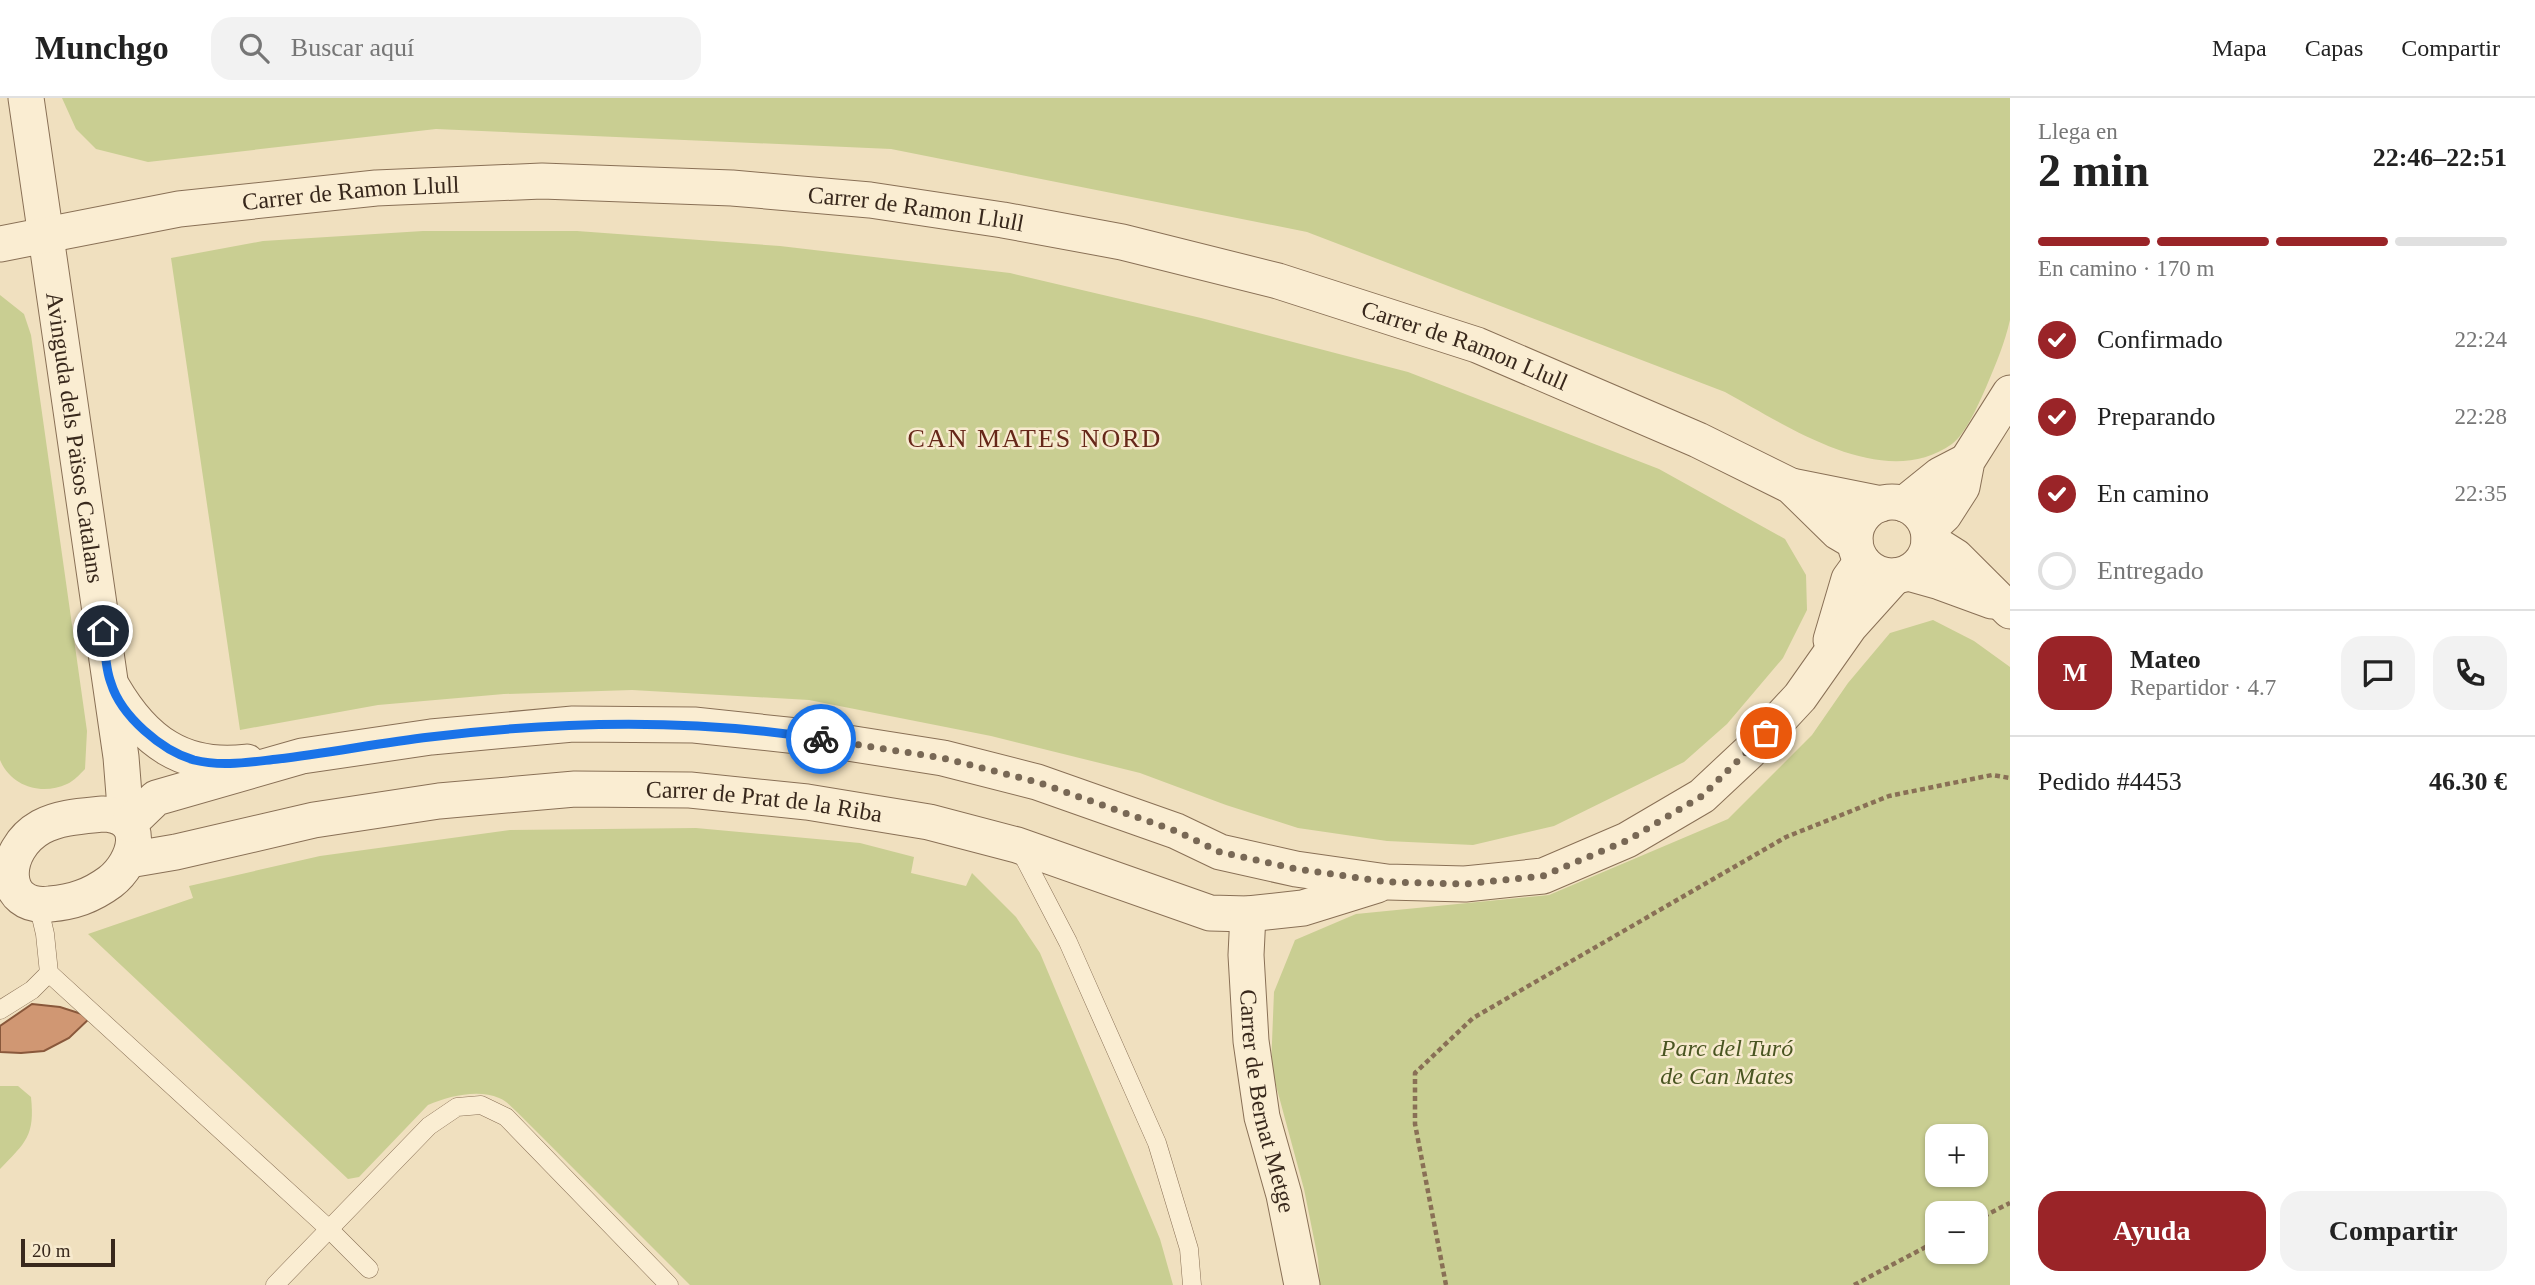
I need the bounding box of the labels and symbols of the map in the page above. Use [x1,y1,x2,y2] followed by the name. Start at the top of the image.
[241,171,460,215] street label: Carrer de Ramon Llull
[807,182,1027,237] street label: Carrer de Ramon Llull
[41,290,109,585] street label: Avinguda dels Països Catalans
[1358,296,1572,396] street label: Carrer de Ramon Llull
[908,424,1162,453] district label: CAN MATES NORD
[73,601,133,661] pin
[1736,703,1796,763] pin
[786,704,856,774] courier
[646,777,885,827] street label: Carrer de Prat de la Riba
[1235,988,1300,1215] street label: Carrer de Bernat Metge
[1660,1035,1794,1089] park label: Parc del Turó de Can Mates
[21,1236,116,1268] scale bar

